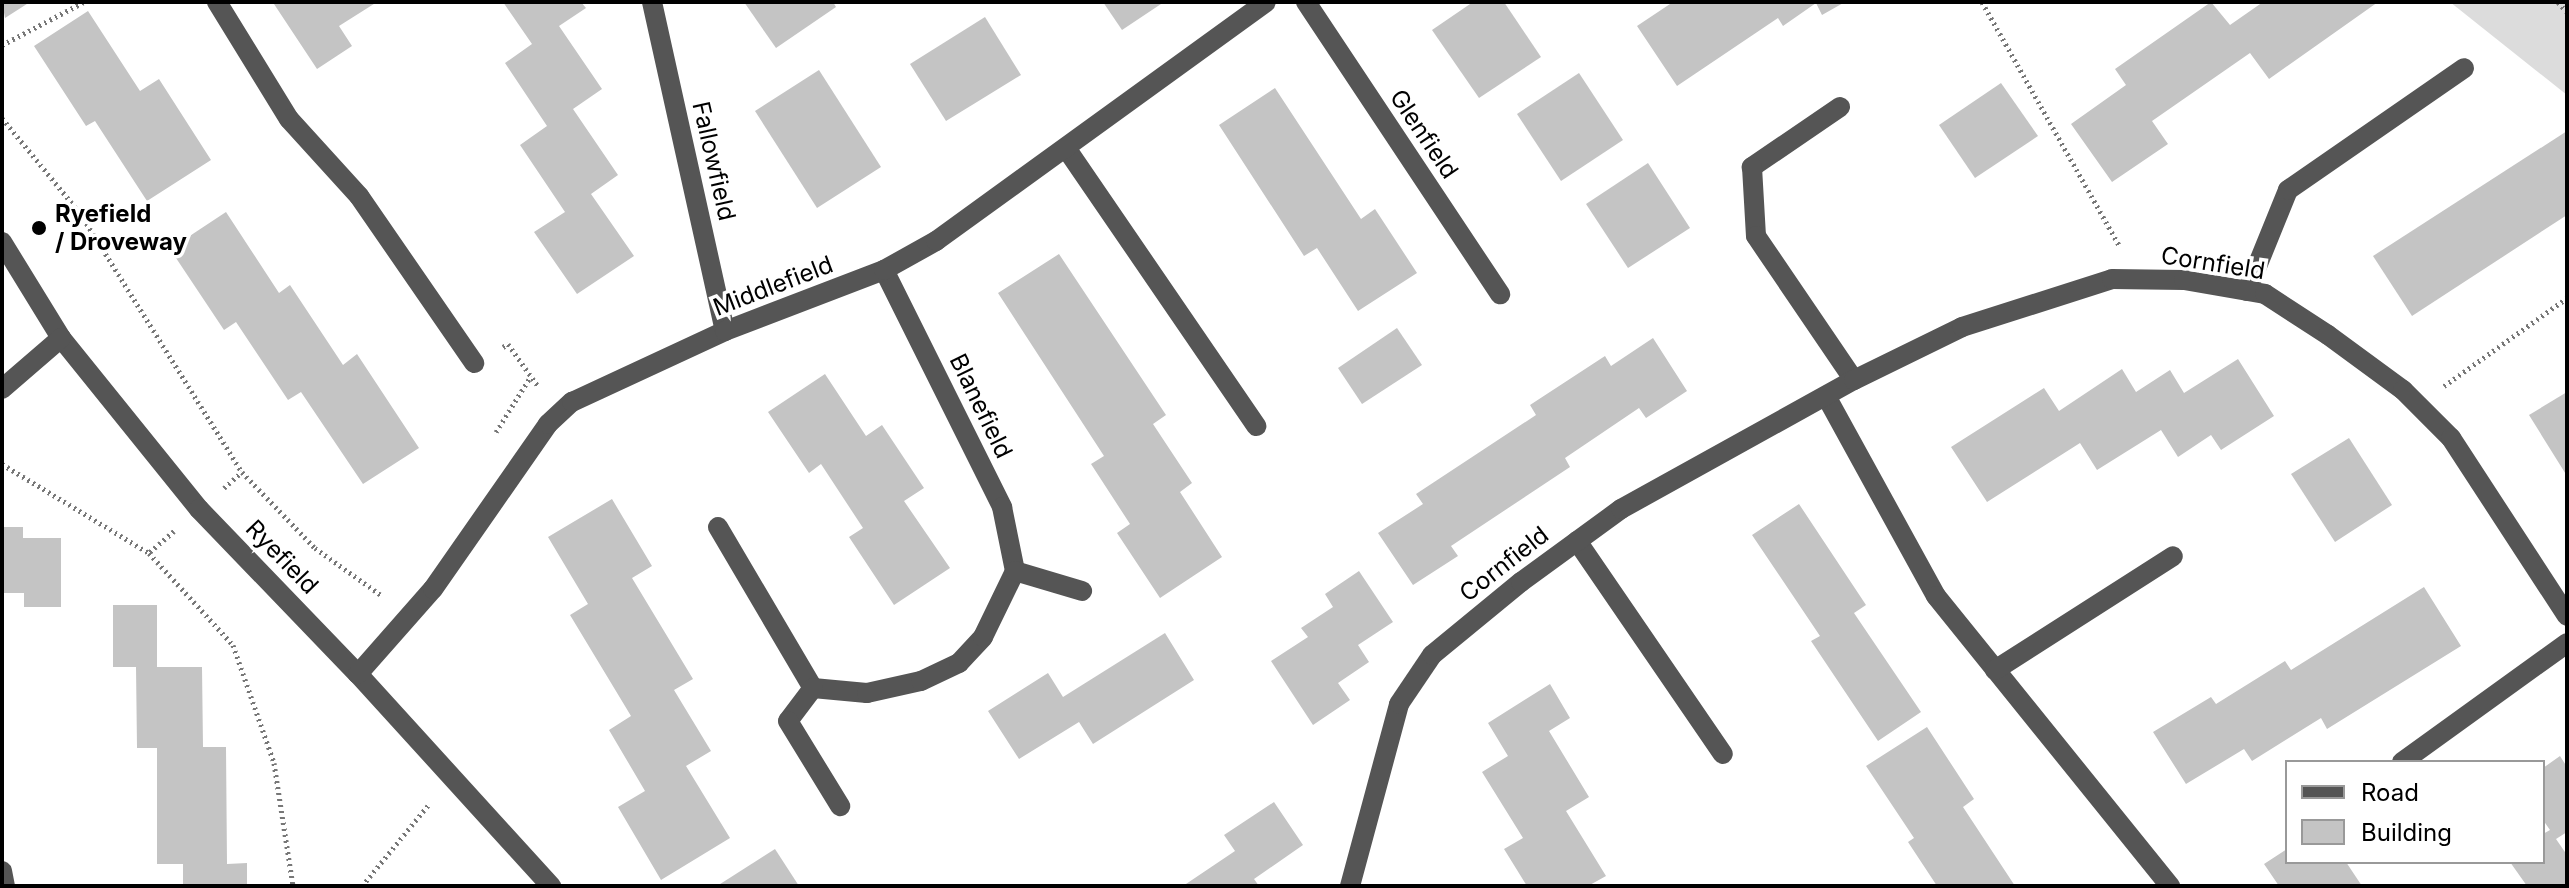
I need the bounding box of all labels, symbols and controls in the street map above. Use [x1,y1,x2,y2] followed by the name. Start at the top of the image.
[1384,84,1464,184] street label: Glenfield
[686,99,742,223] street label: Fallowfield
[55,200,187,256] place label: Ryefield / Droveway
[30,219,48,237] marker: Ryefield / Droveway
[2159,241,2267,285] street label: Cornfield
[709,250,837,322] street label: Middlefield
[943,349,1019,463] street label: Blanefield
[240,514,324,600] street label: Ryefield
[1454,520,1554,608] street label: Cornfield
[2285,760,2545,864] legend
[2361,778,2419,807] text: Road
[2361,818,2452,847] text: Building

